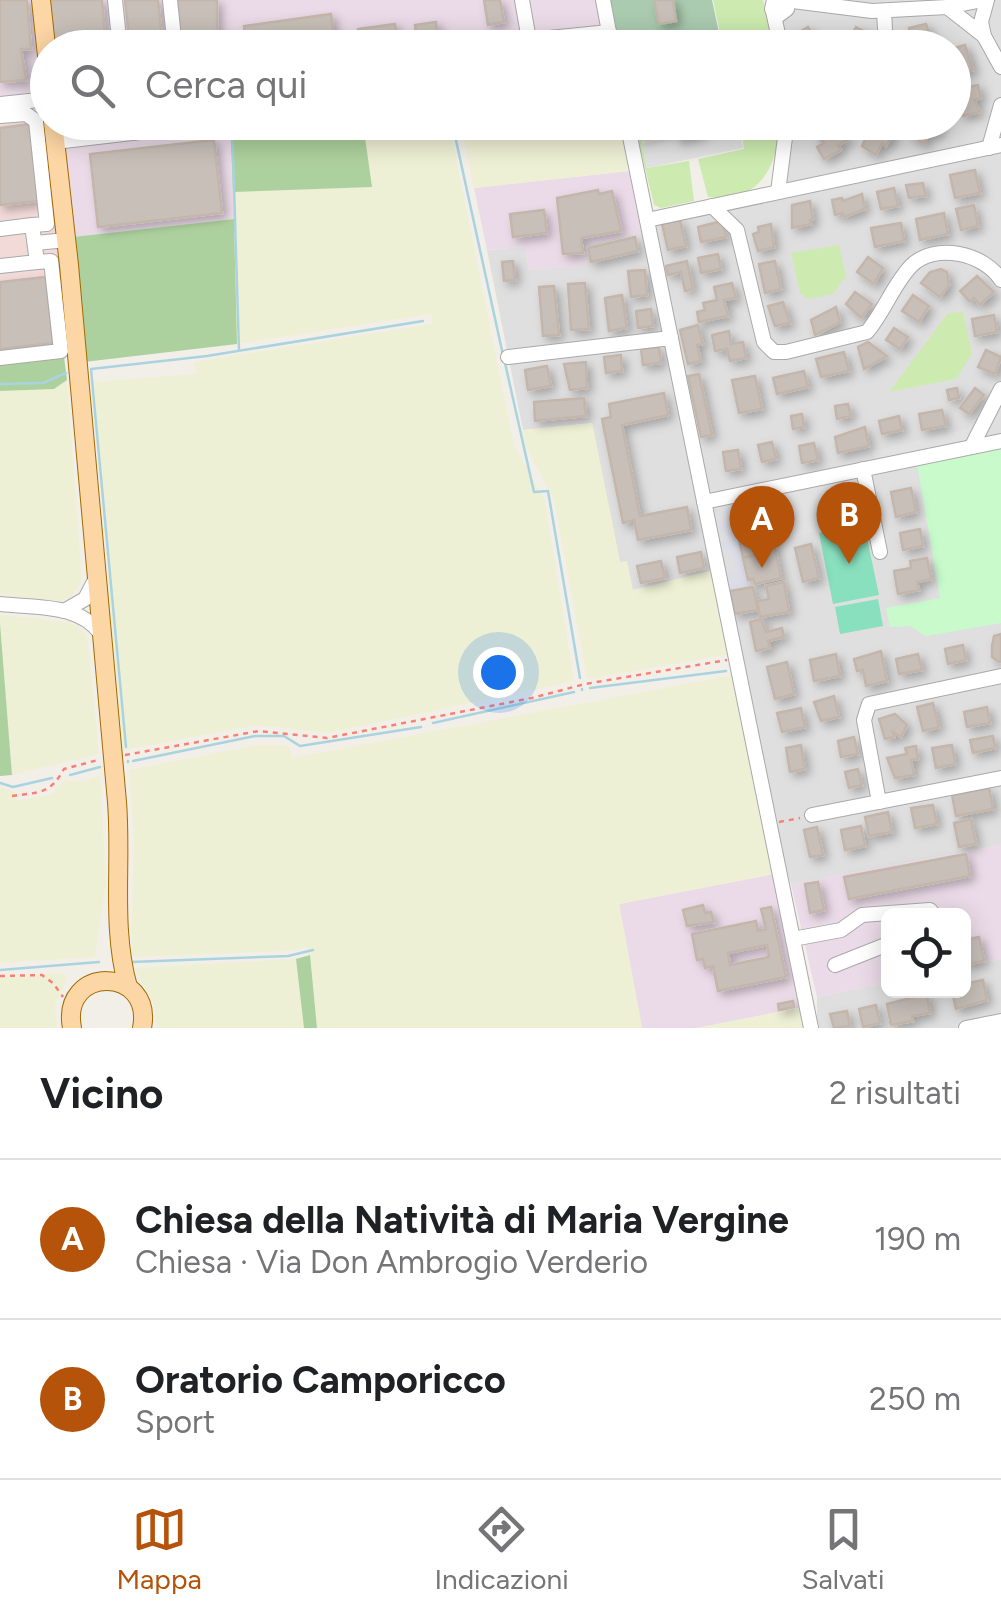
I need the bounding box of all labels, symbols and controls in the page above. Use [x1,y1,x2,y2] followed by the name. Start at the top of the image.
[30,30,971,140] search box
[65,58,120,113] icon: search
[145,62,307,108] text: Cerca qui
[816,482,882,564] pin: B
[730,486,794,568] pin: A
[473,647,524,698] your location
[881,908,971,998] map controls
[881,908,971,998] button: locate
[40,1068,164,1119] text: Vicino
[829,1074,961,1112] text: 2 risultati
[135,1197,789,1243] text: Chiesa della Natività di Maria Vergine
[61,1220,84,1258] text: A
[874,1220,961,1258] text: 190 m
[135,1243,648,1281] text: Chiesa · Via Don Ambrogio Verderio
[135,1357,506,1403] text: Oratorio Camporicco
[63,1380,82,1418] text: B
[869,1380,961,1418] text: 250 m
[135,1403,215,1441] text: Sport
[116,1502,202,1596] tab: Mappa
[434,1502,569,1596] tab: Indicazioni
[801,1502,885,1596] tab: Salvati

